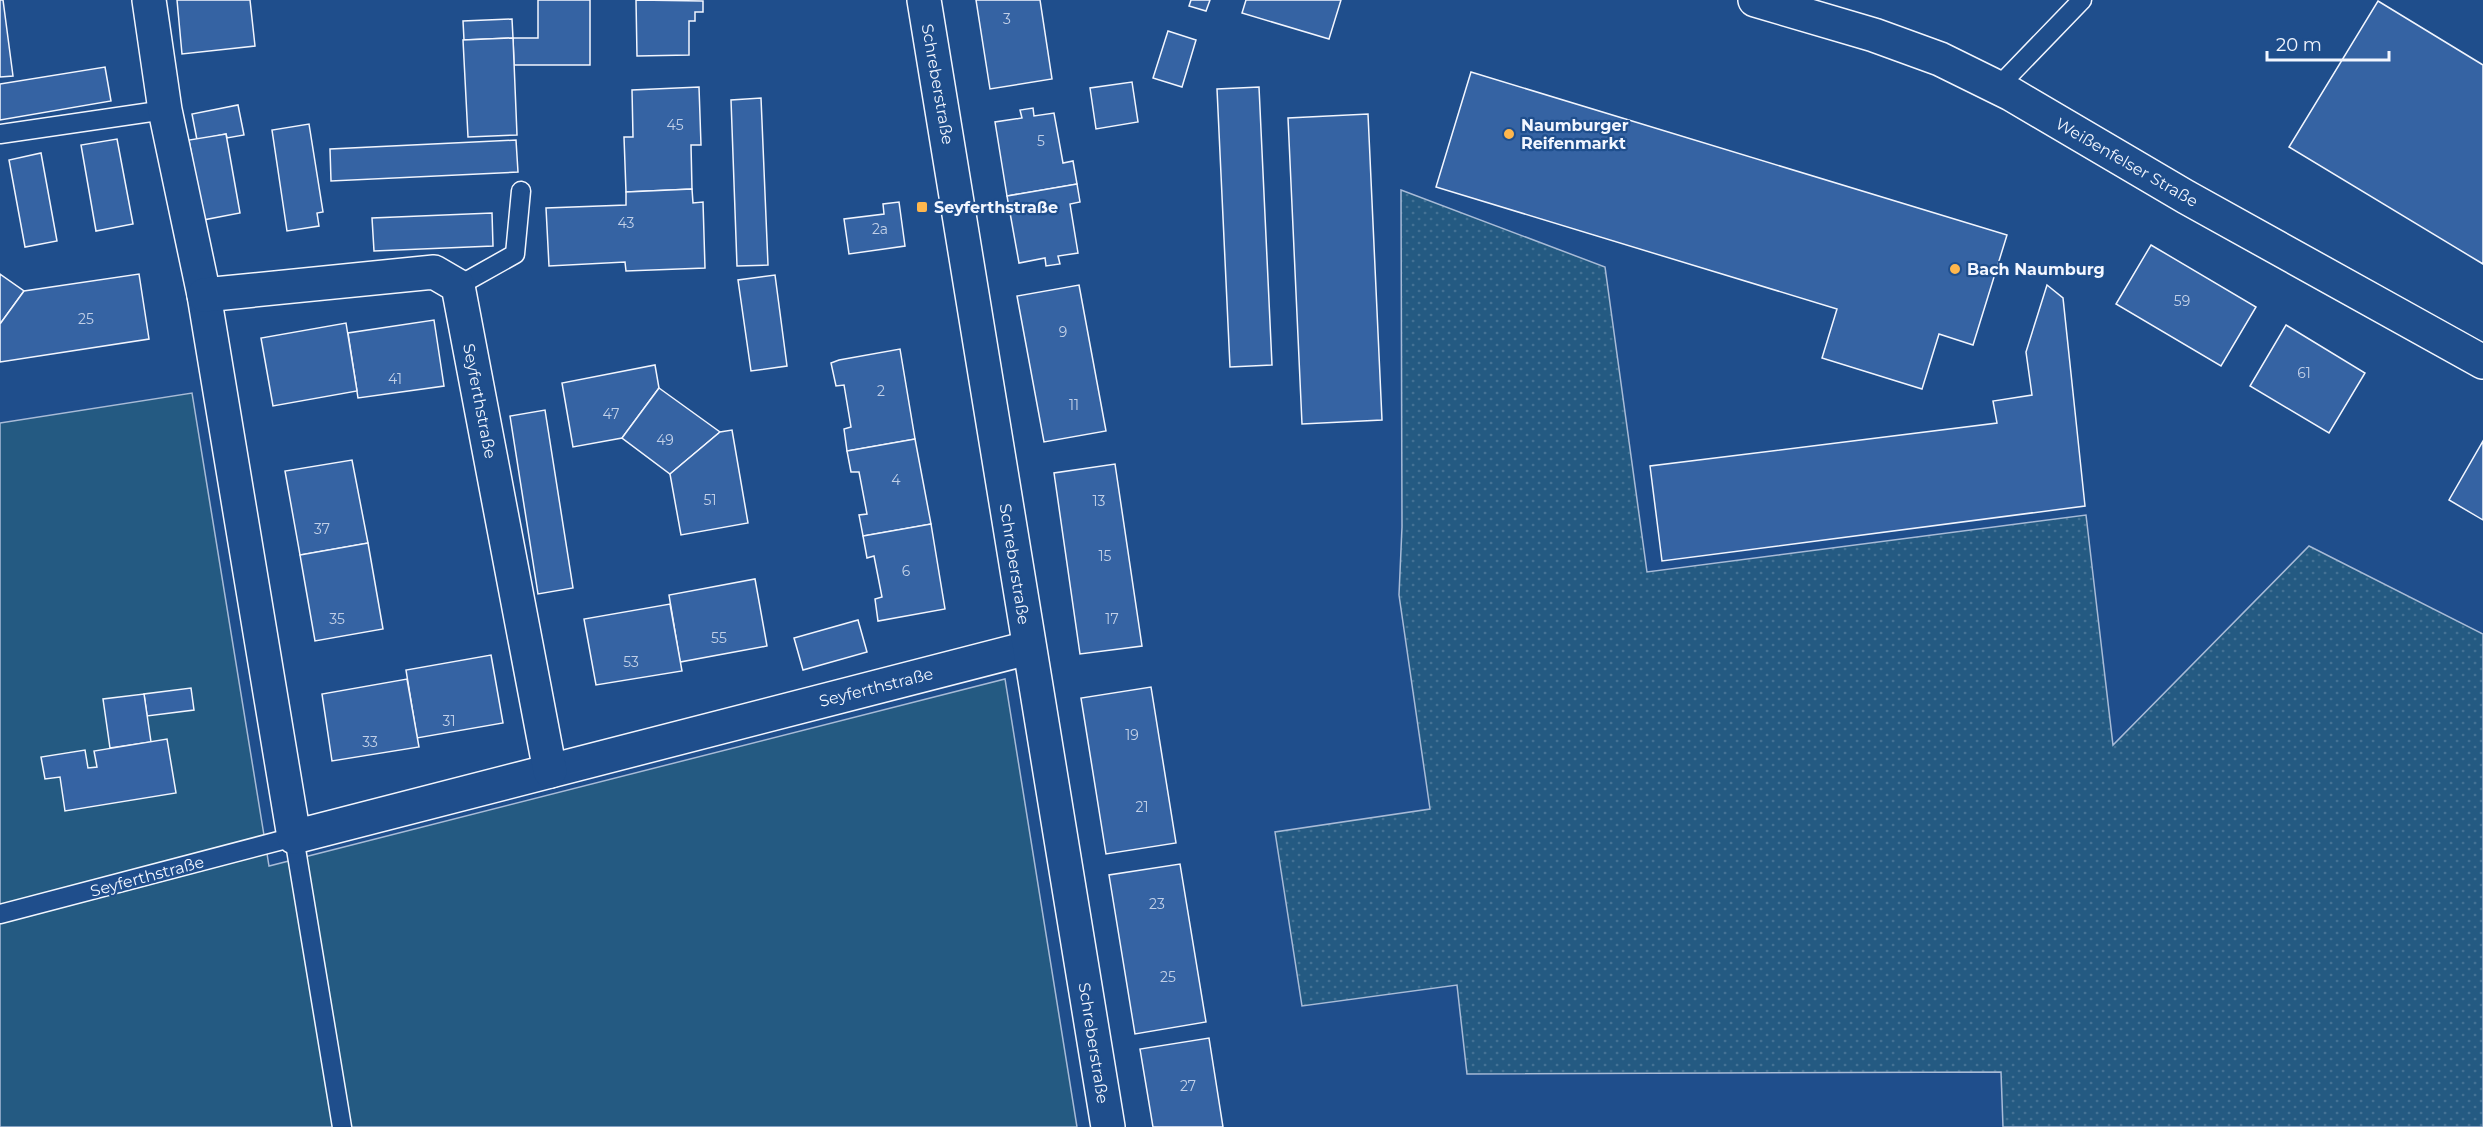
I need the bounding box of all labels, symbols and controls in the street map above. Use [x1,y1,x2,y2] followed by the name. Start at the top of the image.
[1003,10,1011,28] house number: 3
[918,22,957,146] street label: Schreberstraße
[2267,24,2388,62] scale bar
[2276,34,2322,56] text: 20 m
[2052,114,2201,211] street label: Weißenfelser Straße
[666,116,684,134] house number: 45
[1521,116,1629,153] place label: Naumburger Reifenmarkt
[1502,127,1516,141] marker: Naumburger Reifenmarkt
[1037,132,1045,150] house number: 5
[934,198,1058,217] place label: Seyferthstraße
[915,200,929,214] marker: Seyferthstraße
[618,214,635,232] house number: 43
[872,220,888,238] house number: 2a
[1967,260,2105,279] place label: Bach Naumburg
[1948,262,1962,276] marker: Bach Naumburg
[2174,292,2190,310] house number: 59
[78,310,94,328] house number: 25
[1059,323,1067,341] house number: 9
[459,342,500,460] street label: Seyferthstraße
[2297,364,2311,382] house number: 61
[388,370,402,388] house number: 41
[877,382,885,400] house number: 2
[1069,396,1079,414] house number: 11
[603,405,619,423] house number: 47
[656,431,674,449] house number: 49
[891,471,901,489] house number: 4
[704,491,716,509] house number: 51
[1093,492,1106,510] house number: 13
[996,502,1033,626] street label: Schreberstraße
[314,520,330,538] house number: 37
[1099,547,1112,565] house number: 15
[902,562,911,580] house number: 6
[329,610,345,628] house number: 35
[1105,610,1119,628] house number: 17
[711,629,727,647] house number: 55
[623,653,639,671] house number: 53
[817,664,935,711] street label: Seyferthstraße
[443,712,455,730] house number: 31
[1125,726,1139,744] house number: 19
[362,733,378,751] house number: 33
[1135,798,1149,816] house number: 21
[88,852,206,901] street label: Seyferthstraße
[1149,895,1165,913] house number: 23
[1160,968,1176,986] house number: 25
[1075,981,1112,1105] street label: Schreberstraße
[1180,1077,1196,1095] house number: 27

